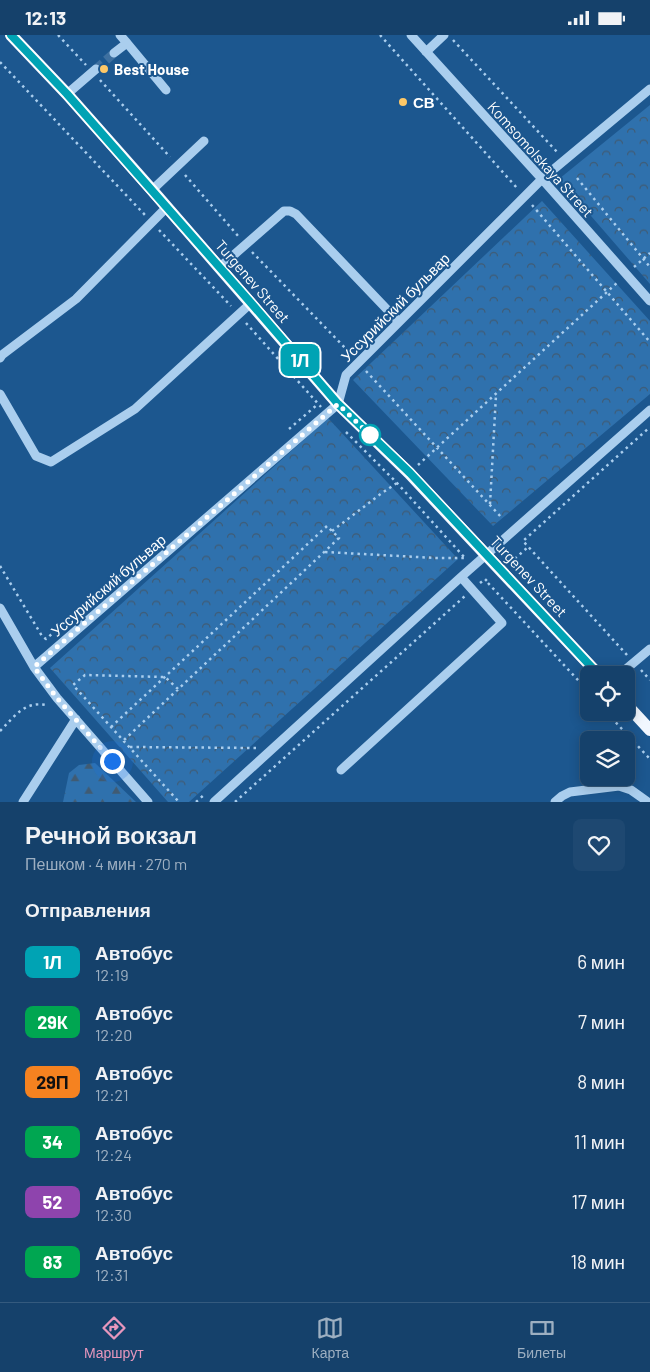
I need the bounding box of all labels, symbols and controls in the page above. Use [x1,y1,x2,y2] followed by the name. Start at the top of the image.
[25,6,66,29] text: 12:13
[114,60,189,78] place label: Best House
[98,63,110,75] marker: Best House
[413,93,435,111] place label: СВ
[397,96,409,108] marker: СВ
[484,97,598,221] street label: Komsomolskaya Street
[212,236,294,326] street label: Turgenev Street
[337,249,453,365] street label: Уссурийский бульвар
[278,344,322,376] line badge: 1Л
[290,349,310,371] text: 1Л
[359,424,381,446] unlabelled marker
[47,530,169,640] street label: Уссурийский бульвар
[487,532,571,620] street label: Turgenev Street
[580,666,635,786] map controls
[580,666,635,721] button: locate
[580,731,635,786] button: layers
[100,749,125,774] your location
[573,819,625,871] button: heart
[25,820,197,849] text: Речной вокзал
[25,854,187,873] text: Пешком · 4 мин · 270 m
[25,898,151,921] text: Отправления
[95,941,173,964] text: Автобус
[577,950,625,973] text: 6 мин
[43,951,62,973] text: 1Л
[95,965,129,984] text: 12:19
[95,1001,173,1024] text: Автобус
[578,1010,625,1033] text: 7 мин
[37,1011,68,1033] text: 29К
[95,1025,132,1044] text: 12:20
[95,1061,173,1084] text: Автобус
[577,1070,625,1093] text: 8 мин
[36,1071,69,1093] text: 29П
[95,1085,129,1104] text: 12:21
[95,1121,173,1144] text: Автобус
[574,1130,625,1153] text: 11 мин
[42,1131,63,1153] text: 34
[95,1145,132,1164] text: 12:24
[95,1181,173,1204] text: Автобус
[571,1190,625,1213] text: 17 мин
[43,1191,62,1213] text: 52
[95,1205,132,1224] text: 12:30
[95,1241,173,1264] text: Автобус
[570,1250,625,1273] text: 18 мин
[43,1251,62,1273] text: 83
[95,1265,128,1284] text: 12:31
[84,1314,144,1361] tab: Маршрут
[312,1314,349,1361] tab: Карта
[517,1314,566,1361] tab: Билеты

